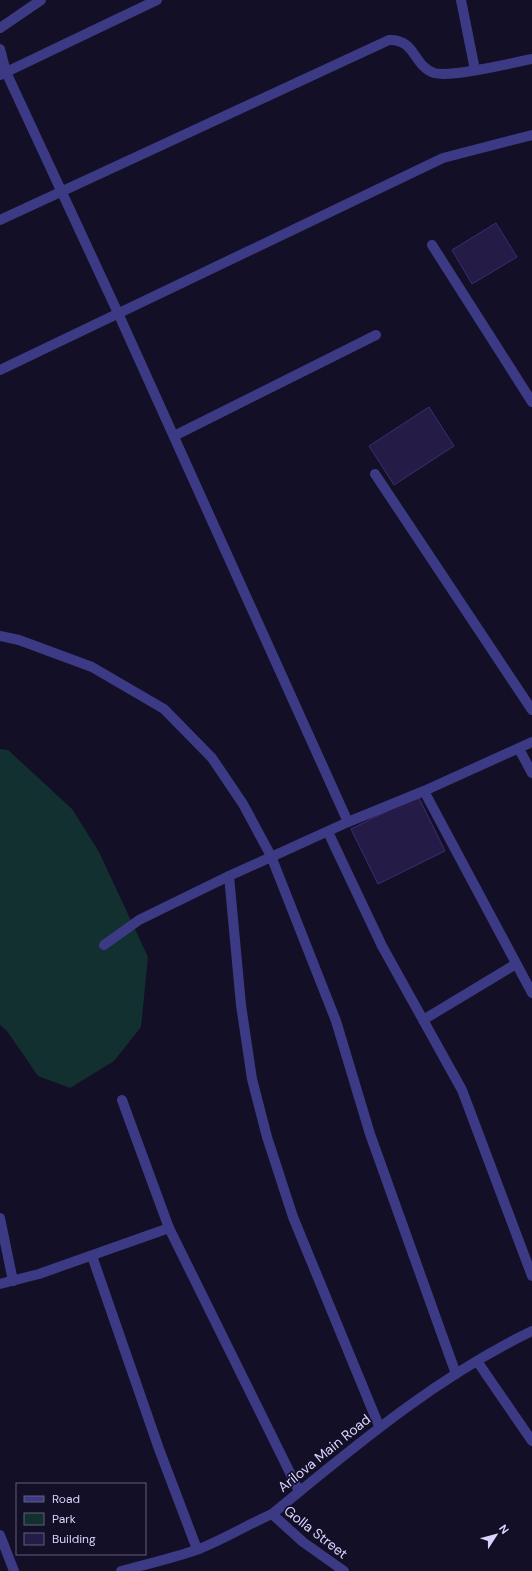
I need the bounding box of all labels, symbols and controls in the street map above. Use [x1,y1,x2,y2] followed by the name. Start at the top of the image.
[274,1410,374,1496] street label: Arilova Main Road
[16,1483,146,1555] legend
[52,1491,80,1507] text: Road
[280,1501,352,1563] street label: Golla Street
[52,1511,76,1527] text: Park
[476,1515,516,1555] north arrow
[496,1522,512,1536] text: N
[52,1531,96,1547] text: Building

